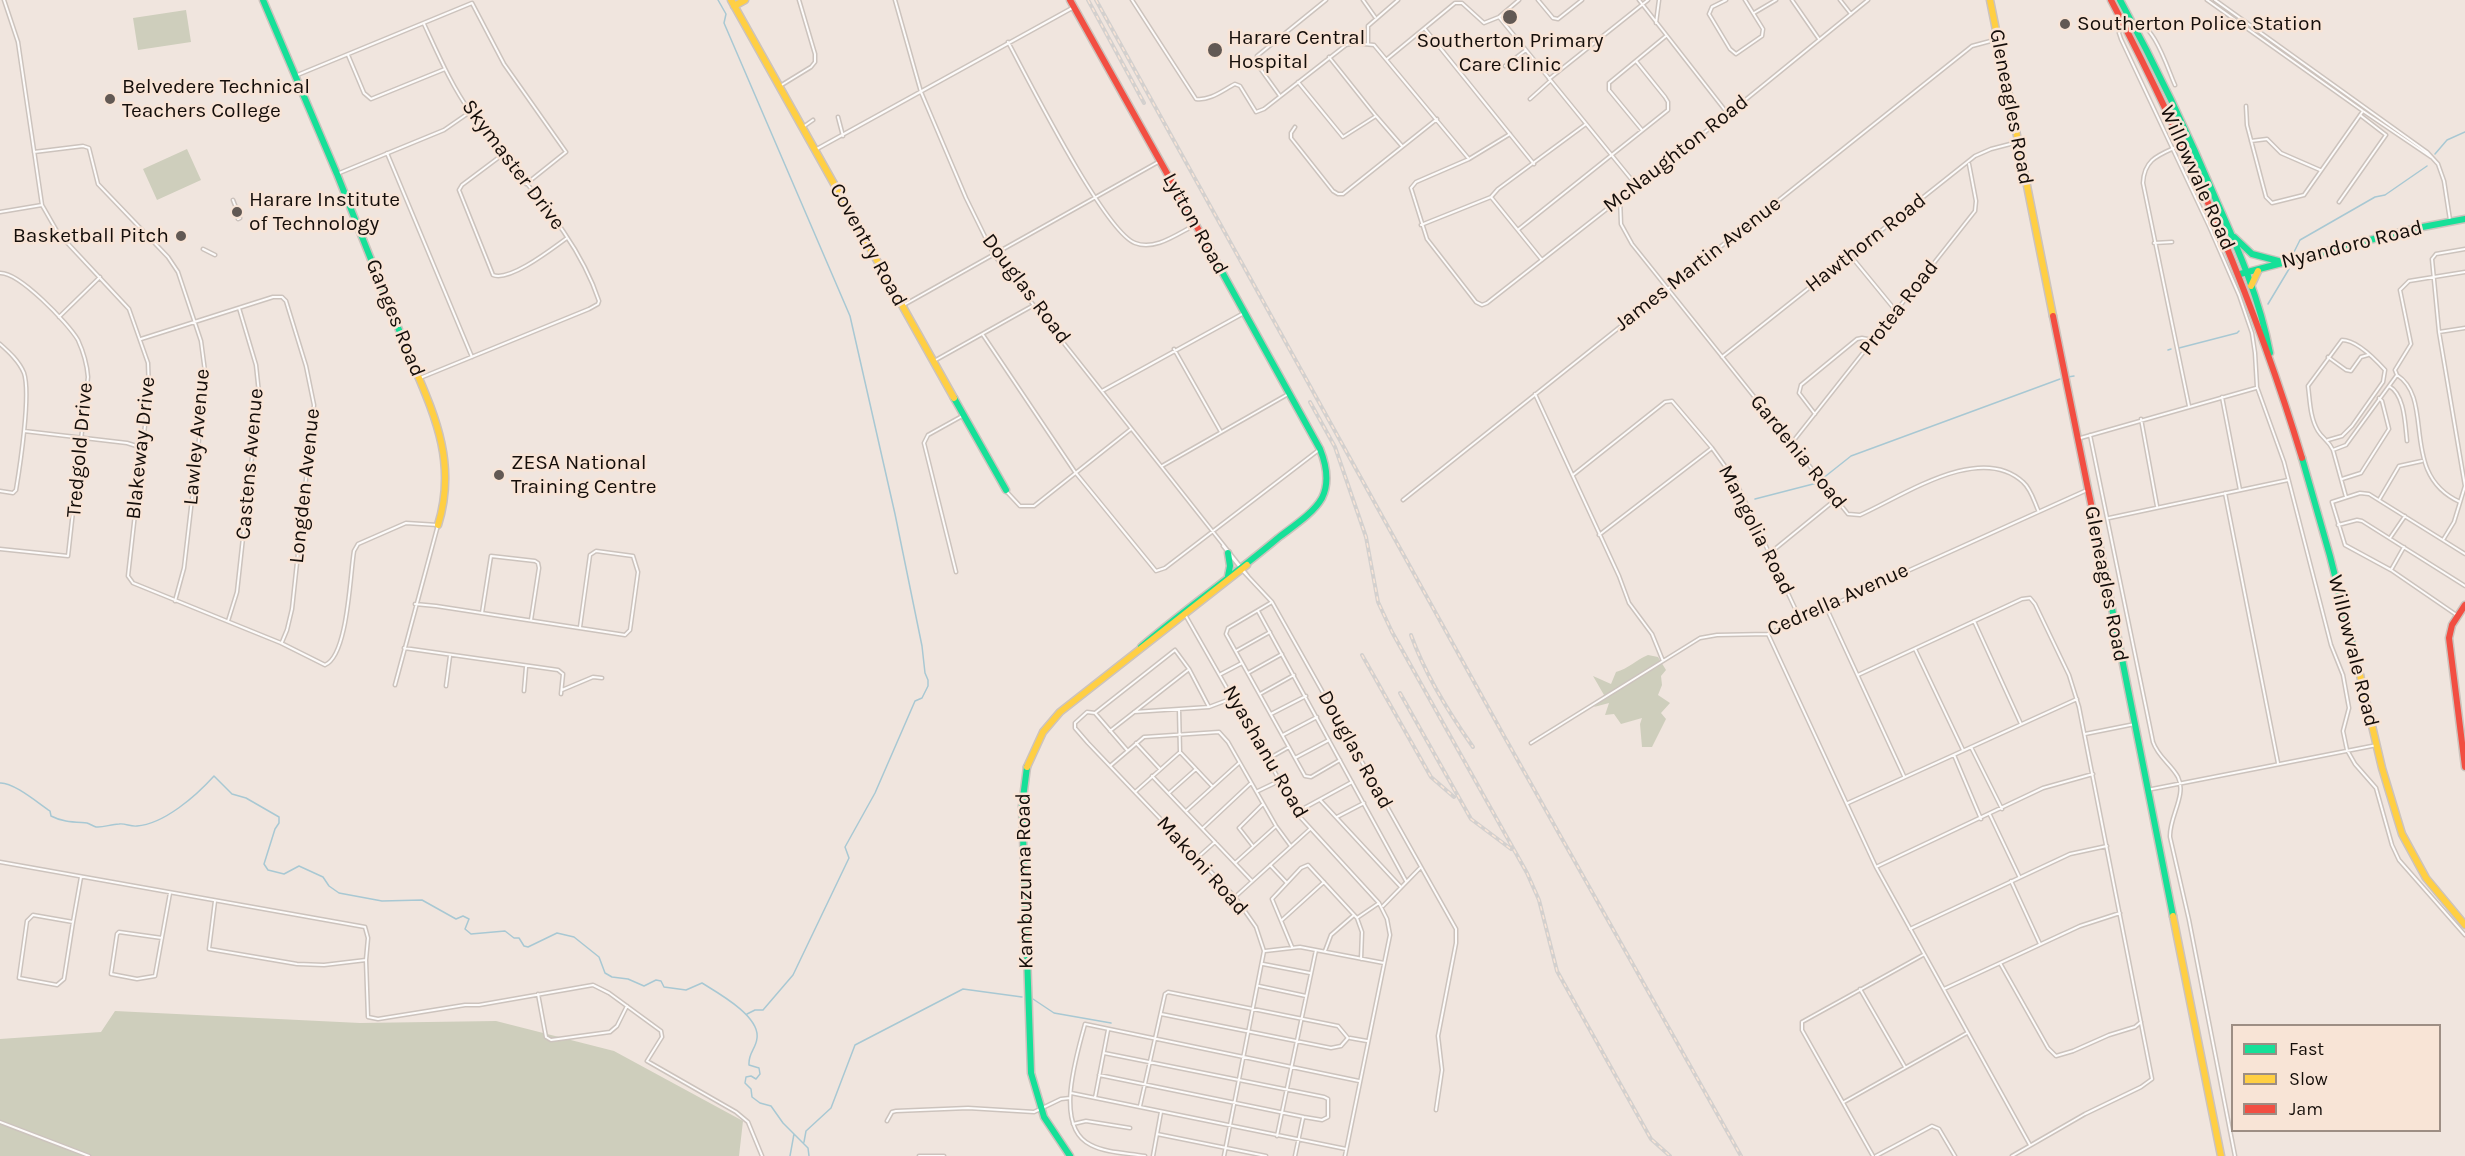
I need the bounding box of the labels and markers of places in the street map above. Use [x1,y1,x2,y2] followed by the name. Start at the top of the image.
[1501,8,1519,26] marker: Southerton Primary Care Clinic
[2077,11,2322,37] place label: Southerton Police Station
[2058,17,2072,31] marker: Southerton Police Station
[1228,25,1365,75] place label: Harare Central Hospital
[1417,28,1603,78] place label: Southerton Primary Care Clinic
[1206,41,1224,59] marker: Harare Central Hospital
[122,74,310,124] place label: Belvedere Technical Teachers College
[103,92,117,106] marker: Belvedere Technical Teachers College
[249,187,400,237] place label: Harare Institute of Technology
[230,205,244,219] marker: Harare Institute of Technology
[13,223,169,249] place label: Basketball Pitch
[174,229,188,243] marker: Basketball Pitch
[511,450,656,500] place label: ZESA National Training Centre
[492,468,506,482] marker: ZESA National Training Centre

